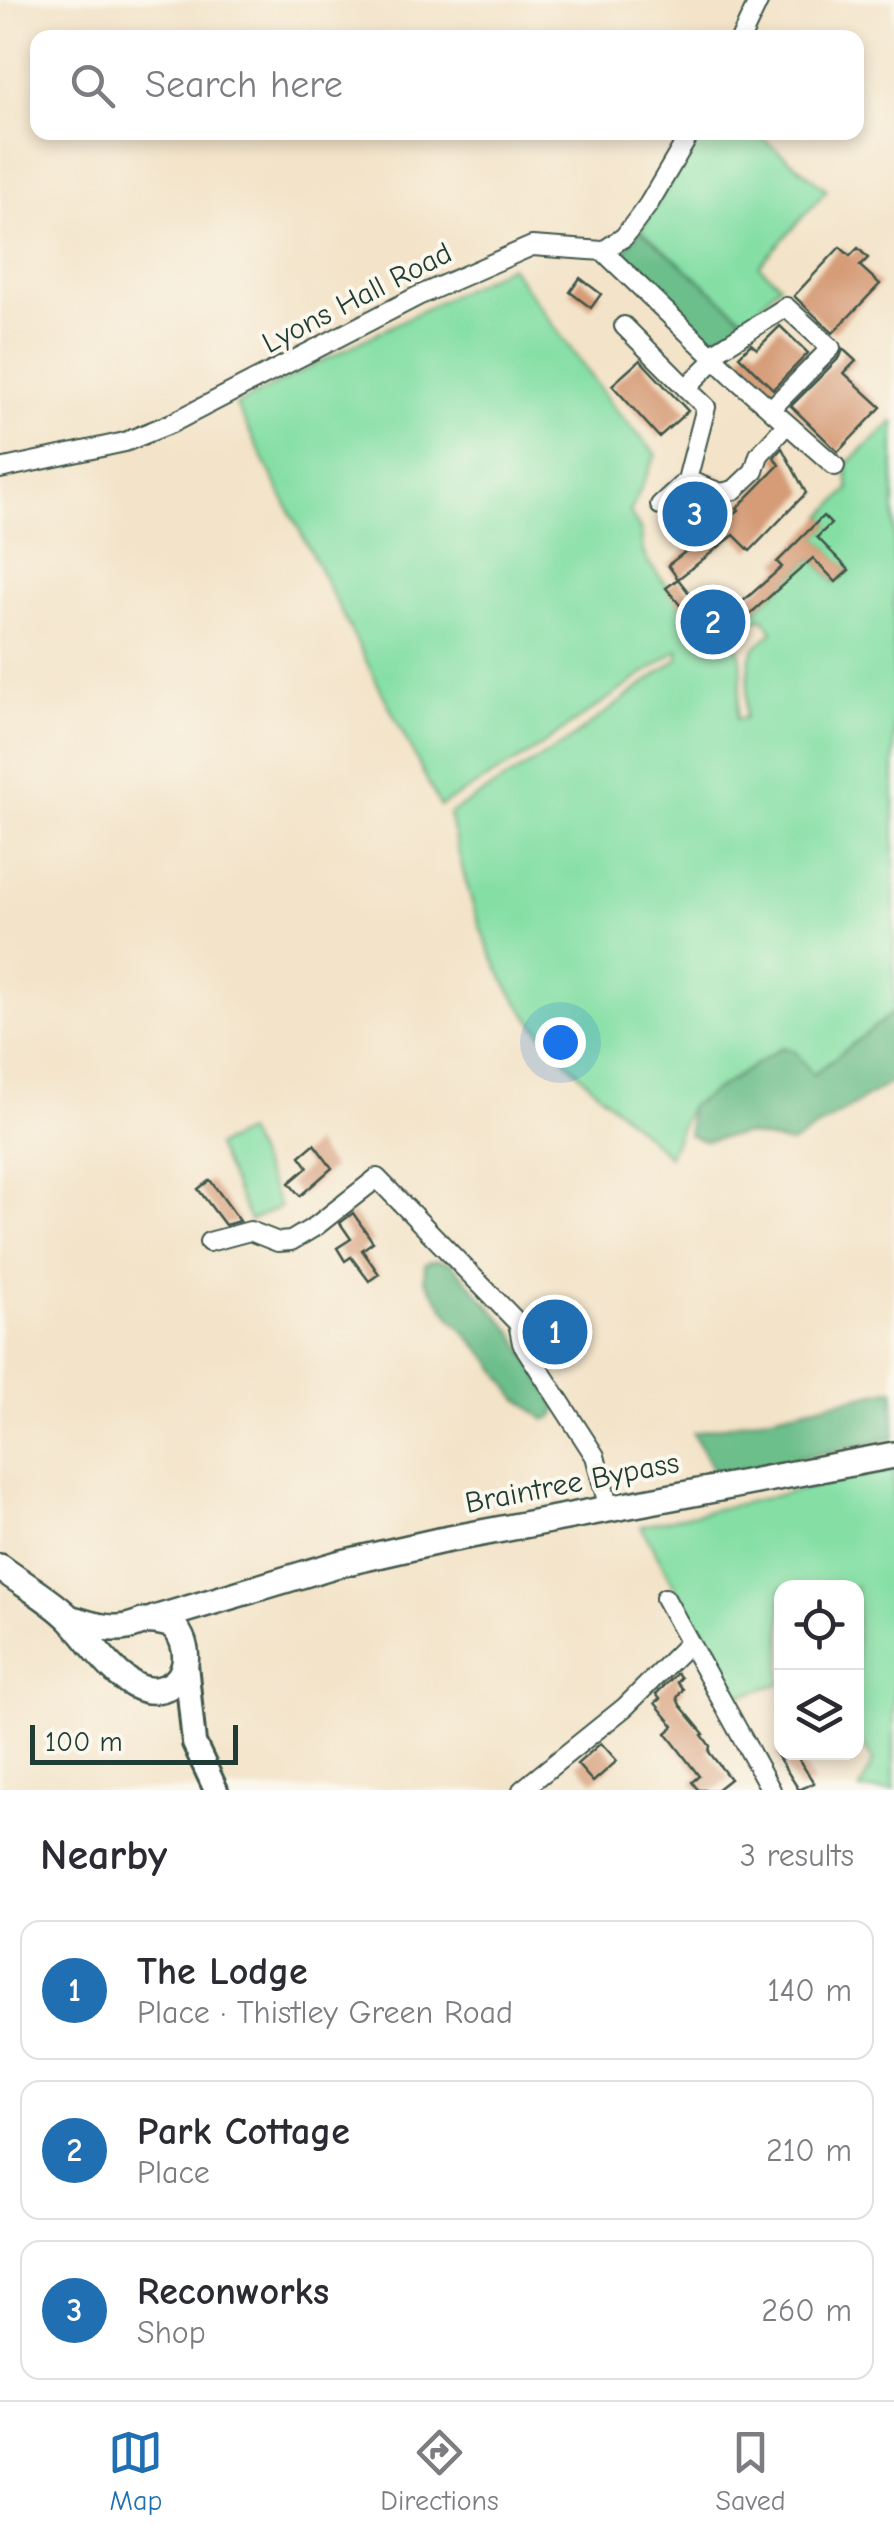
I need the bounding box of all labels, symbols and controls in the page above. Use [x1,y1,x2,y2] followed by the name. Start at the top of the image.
[30,30,864,140] search box
[65,58,120,113] icon: search
[145,63,343,107] text: Search here
[256,235,458,361] street label: Lyons Hall Road
[662,476,728,552] pin: 3
[680,584,746,660] pin: 2
[535,1017,586,1068] your location
[522,1294,588,1370] pin: 1
[462,1445,682,1521] street label: Braintree Bypass
[774,1580,864,1760] map controls
[774,1580,864,1670] button: locate
[774,1670,864,1760] button: layers
[30,1720,238,1764] scale bar
[45,1726,123,1758] text: 100 m
[40,1831,167,1880] text: Nearby
[740,1837,854,1874] text: 3 results
[137,1950,308,1994] text: The Lodge
[68,1972,81,2009] text: 1
[767,1972,852,2009] text: 140 m
[137,1994,513,2031] text: Place · Thistley Green Road
[137,2110,350,2154] text: Park Cottage
[67,2132,82,2169] text: 2
[766,2132,852,2169] text: 210 m
[137,2154,210,2191] text: Place
[137,2270,329,2314] text: Reconworks
[67,2292,82,2329] text: 3
[761,2292,852,2329] text: 260 m
[137,2314,206,2351] text: Shop
[108,2425,163,2517] tab: Map
[380,2425,499,2517] tab: Directions
[716,2425,786,2517] tab: Saved

